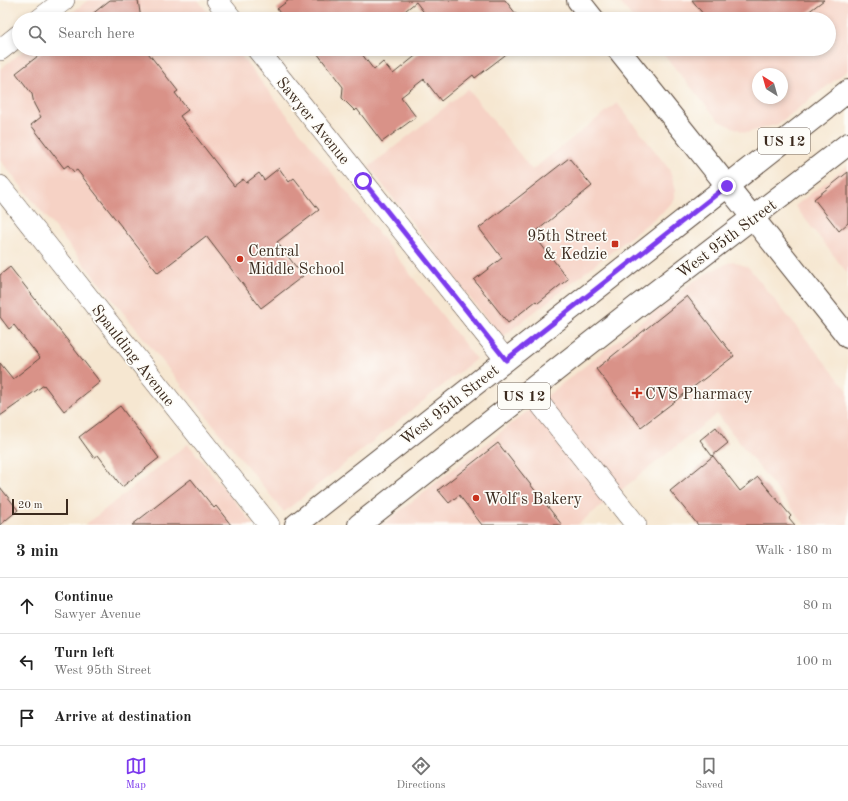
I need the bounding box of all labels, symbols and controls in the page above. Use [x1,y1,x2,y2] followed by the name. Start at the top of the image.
[12,12,836,56] search box
[26,23,48,45] icon: search
[58,27,135,42] text: Search here
[752,68,788,104] north arrow
[273,75,352,168] street label: Sawyer Avenue
[758,128,810,154] road number: US 12
[354,172,372,190] route start
[718,177,736,195] route end
[675,197,780,282] street label: West 95th Street
[527,229,607,263] place label: 95th Street & Kedzie
[610,239,620,249] marker: 95th Street & Kedzie
[248,244,344,278] place label: Central Middle School
[235,254,245,264] marker: Central Middle School
[88,302,177,410] street label: Spaulding Avenue
[398,362,503,449] street label: West 95th Street
[498,383,550,409] road number: US 12
[645,387,753,403] place label: CVS Pharmacy
[632,388,642,398] marker: CVS Pharmacy
[484,492,583,508] place label: Wolf's Bakery
[471,493,481,503] marker: Wolf's Bakery
[12,497,68,516] scale bar
[18,500,43,511] text: 20 m
[16,543,59,560] text: 3 min
[755,544,832,557] text: Walk · 180 m
[54,590,113,605] text: Continue
[16,595,38,617] icon: ahead
[803,599,832,612] text: 80 m
[54,608,141,621] text: Sawyer Avenue
[54,646,114,661] text: Turn left
[16,651,38,673] icon: left
[795,655,832,668] text: 100 m
[54,664,151,677] text: West 95th Street
[16,707,38,729] icon: arrive
[54,710,192,725] text: Arrive at destination
[125,755,147,793] tab: Map
[397,755,445,793] tab: Directions
[695,755,723,793] tab: Saved

